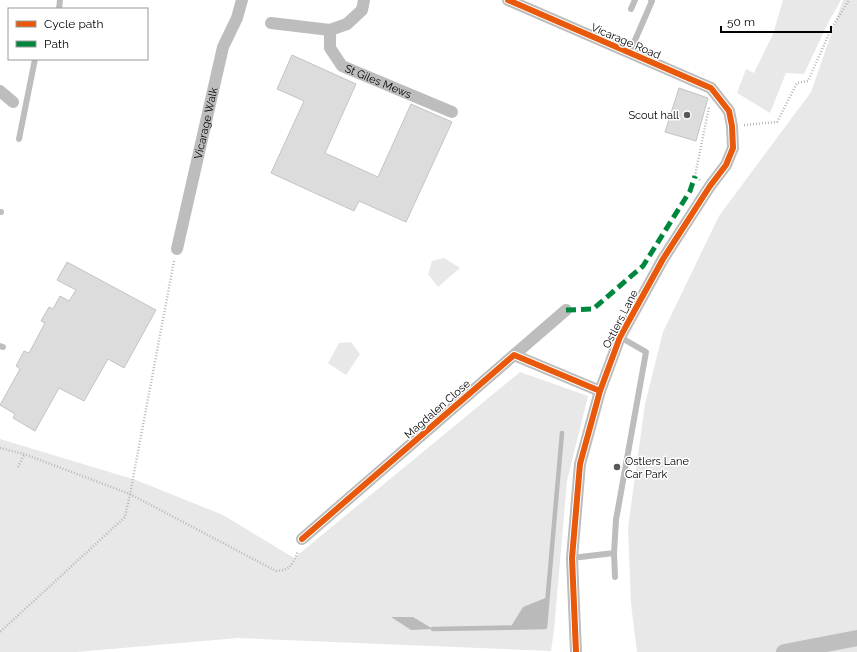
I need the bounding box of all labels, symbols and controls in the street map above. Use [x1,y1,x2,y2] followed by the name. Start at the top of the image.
[8,8,148,60] legend
[721,8,831,34] scale bar
[727,15,755,29] text: 50 m
[44,17,103,31] text: Cycle path
[589,21,663,62] street label: Vicarage Road
[44,37,69,51] text: Path
[343,62,413,101] street label: St Giles Mews
[192,86,221,161] street label: Vicarage Walk
[628,109,679,122] place label: Scout hall
[682,110,692,120] marker: Scout hall
[600,287,641,351] street label: Ostlers Lane
[402,377,473,441] street label: Magdalen Close
[625,455,690,481] place label: Ostlers Lane Car Park
[612,462,622,472] marker: Ostlers Lane Car Park

